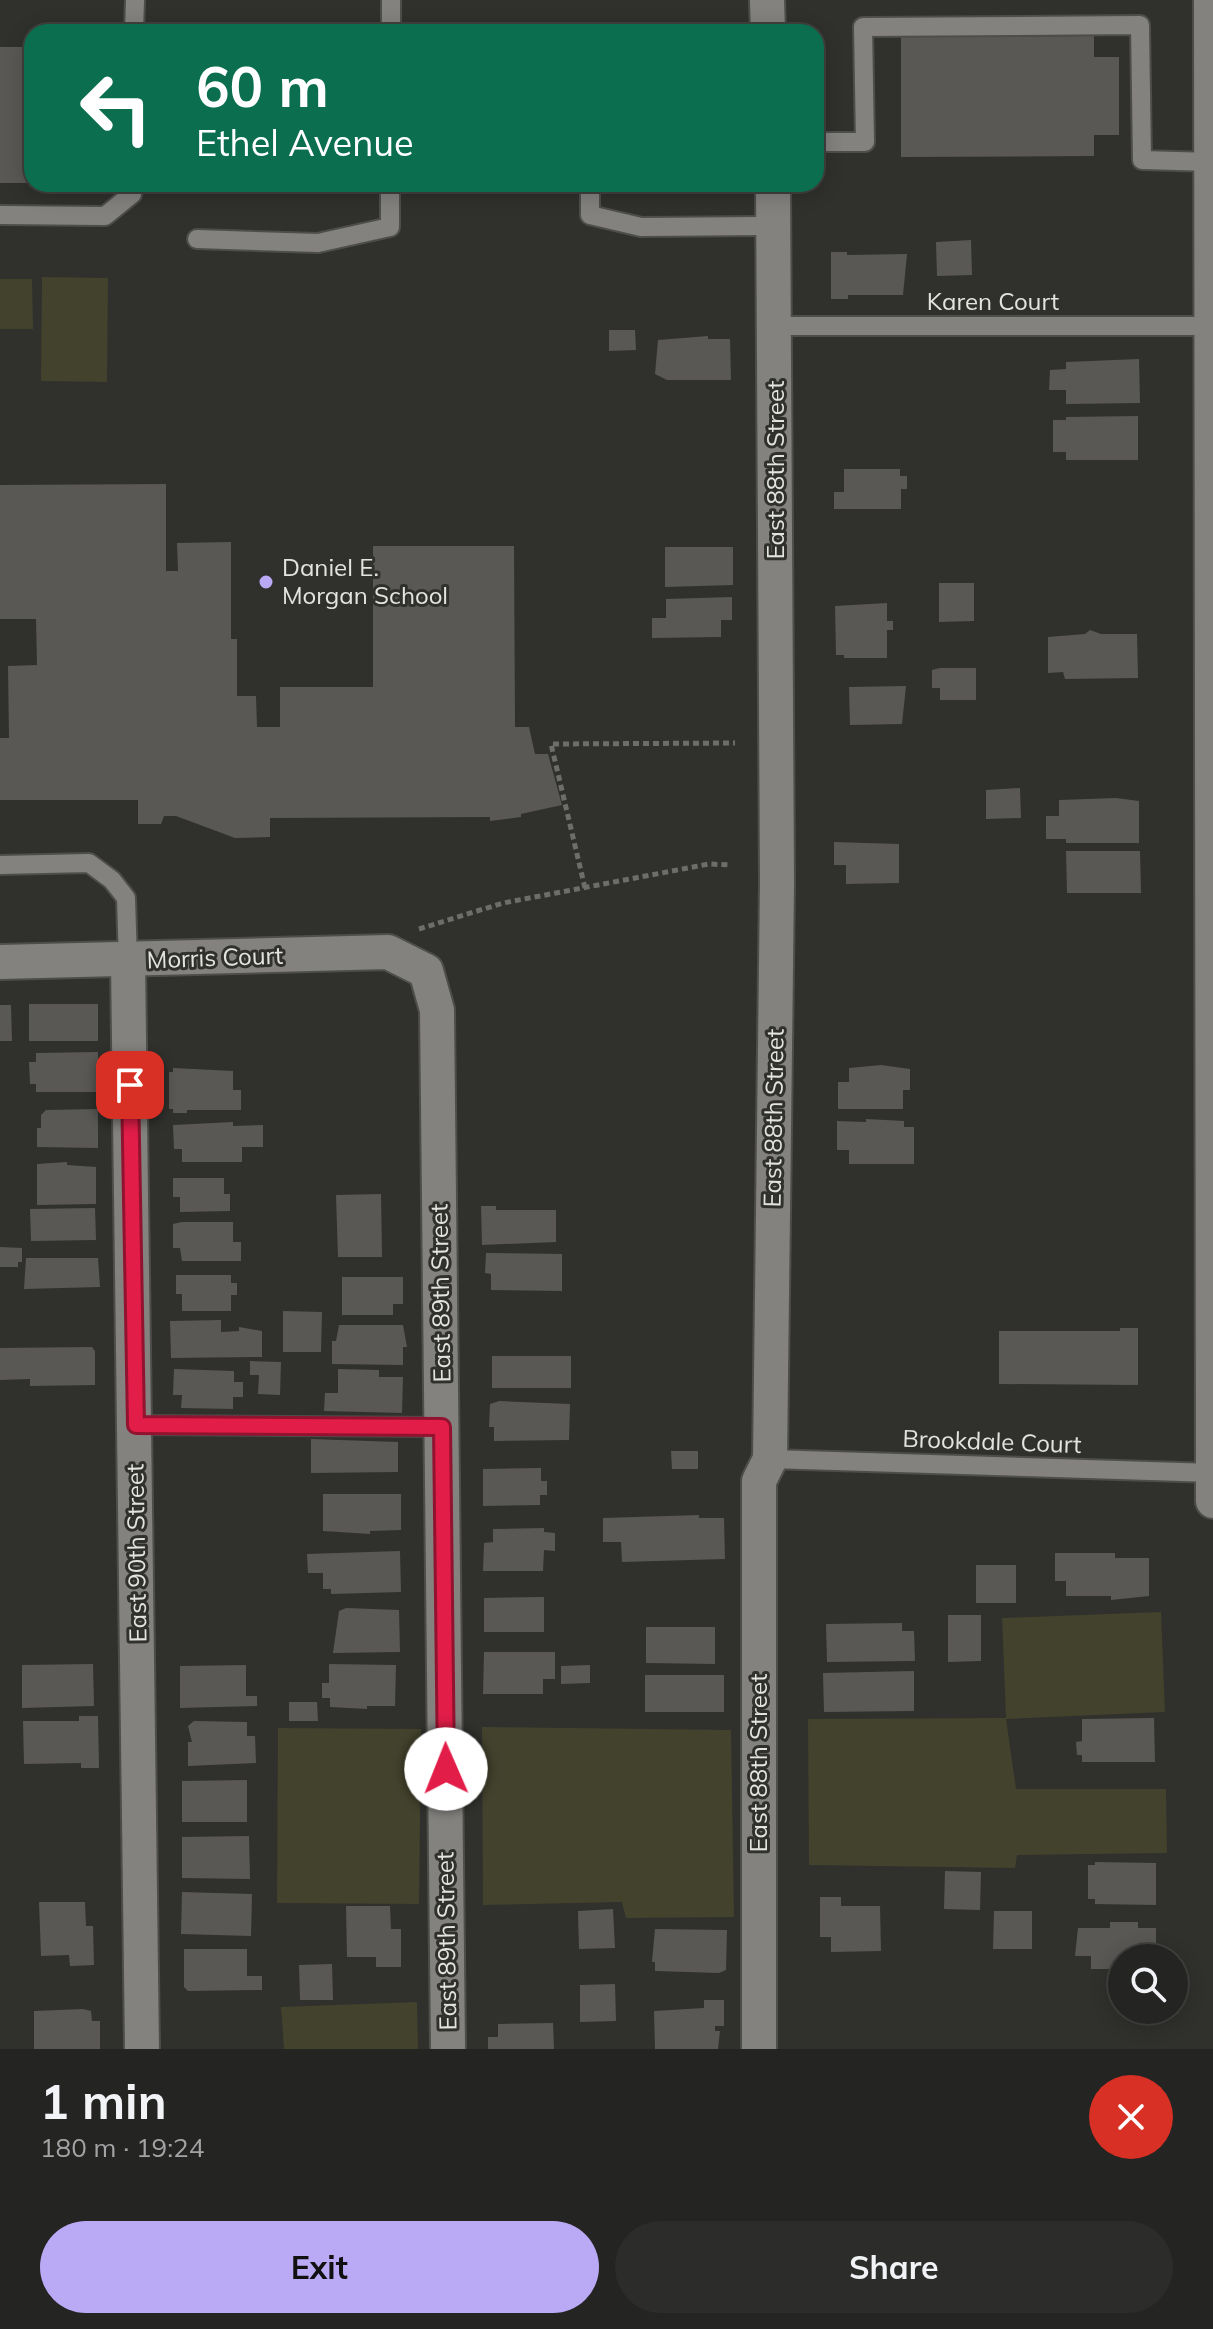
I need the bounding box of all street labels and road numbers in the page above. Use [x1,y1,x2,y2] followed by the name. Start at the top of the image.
[927,286,1059,316] street label: Karen Court
[760,381,790,559] street label: East 88th Street
[146,940,284,974] street label: Morris Court
[756,1028,790,1208] street label: East 88th Street
[423,1203,457,1383] street label: East 89th Street
[902,1423,1082,1459] street label: Brookdale Court
[119,1463,153,1643] street label: East 90th Street
[743,1674,773,1852] street label: East 88th Street
[429,1851,463,2031] street label: East 89th Street

